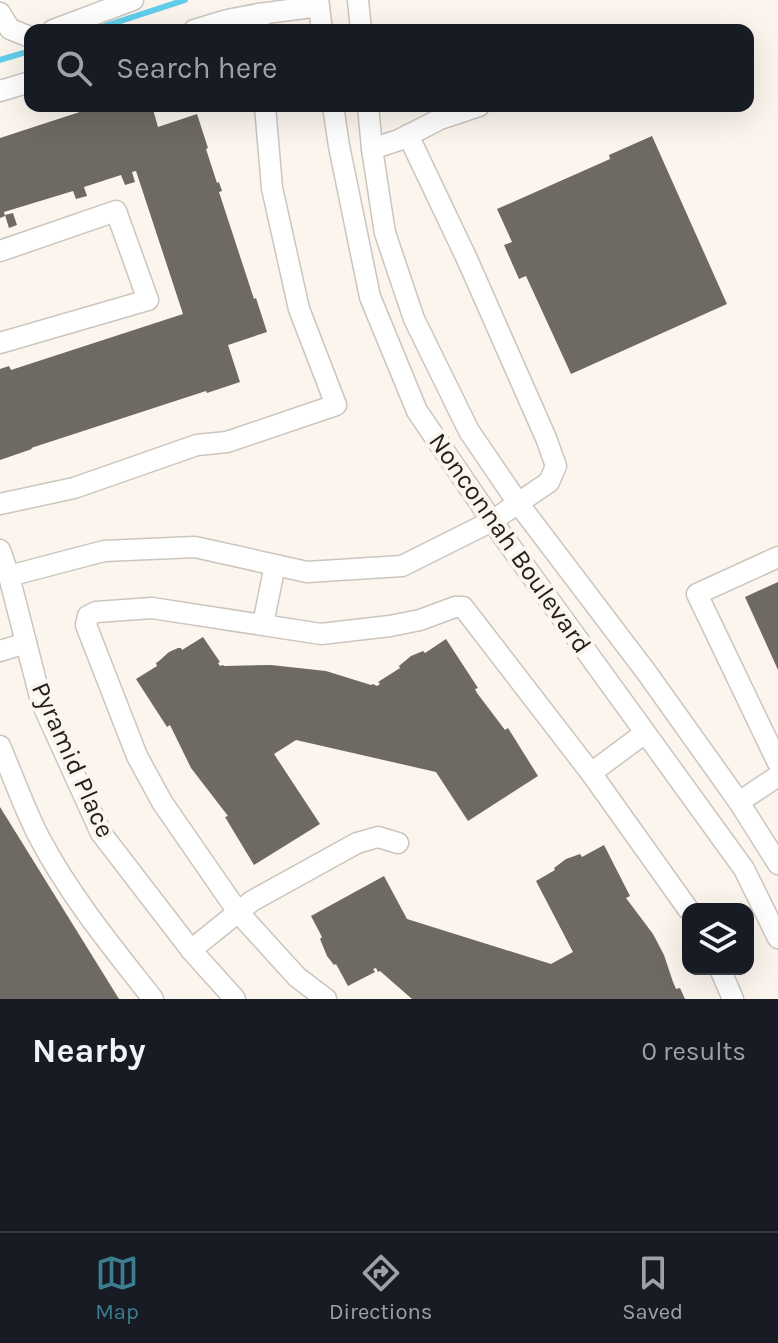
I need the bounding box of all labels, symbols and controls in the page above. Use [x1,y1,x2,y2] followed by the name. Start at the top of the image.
[24,24,754,112] search box
[52,46,96,90] icon: search
[116,50,277,86] text: Search here
[422,427,598,659] street label: Nonconnah Boulevard
[25,678,121,842] street label: Pyramid Place
[682,903,754,975] map controls
[682,903,754,975] button: layers
[32,1031,146,1071] text: Nearby
[642,1036,746,1067] text: 0 results
[95,1251,139,1325] tab: Map
[329,1251,432,1325] tab: Directions
[622,1251,683,1325] tab: Saved

